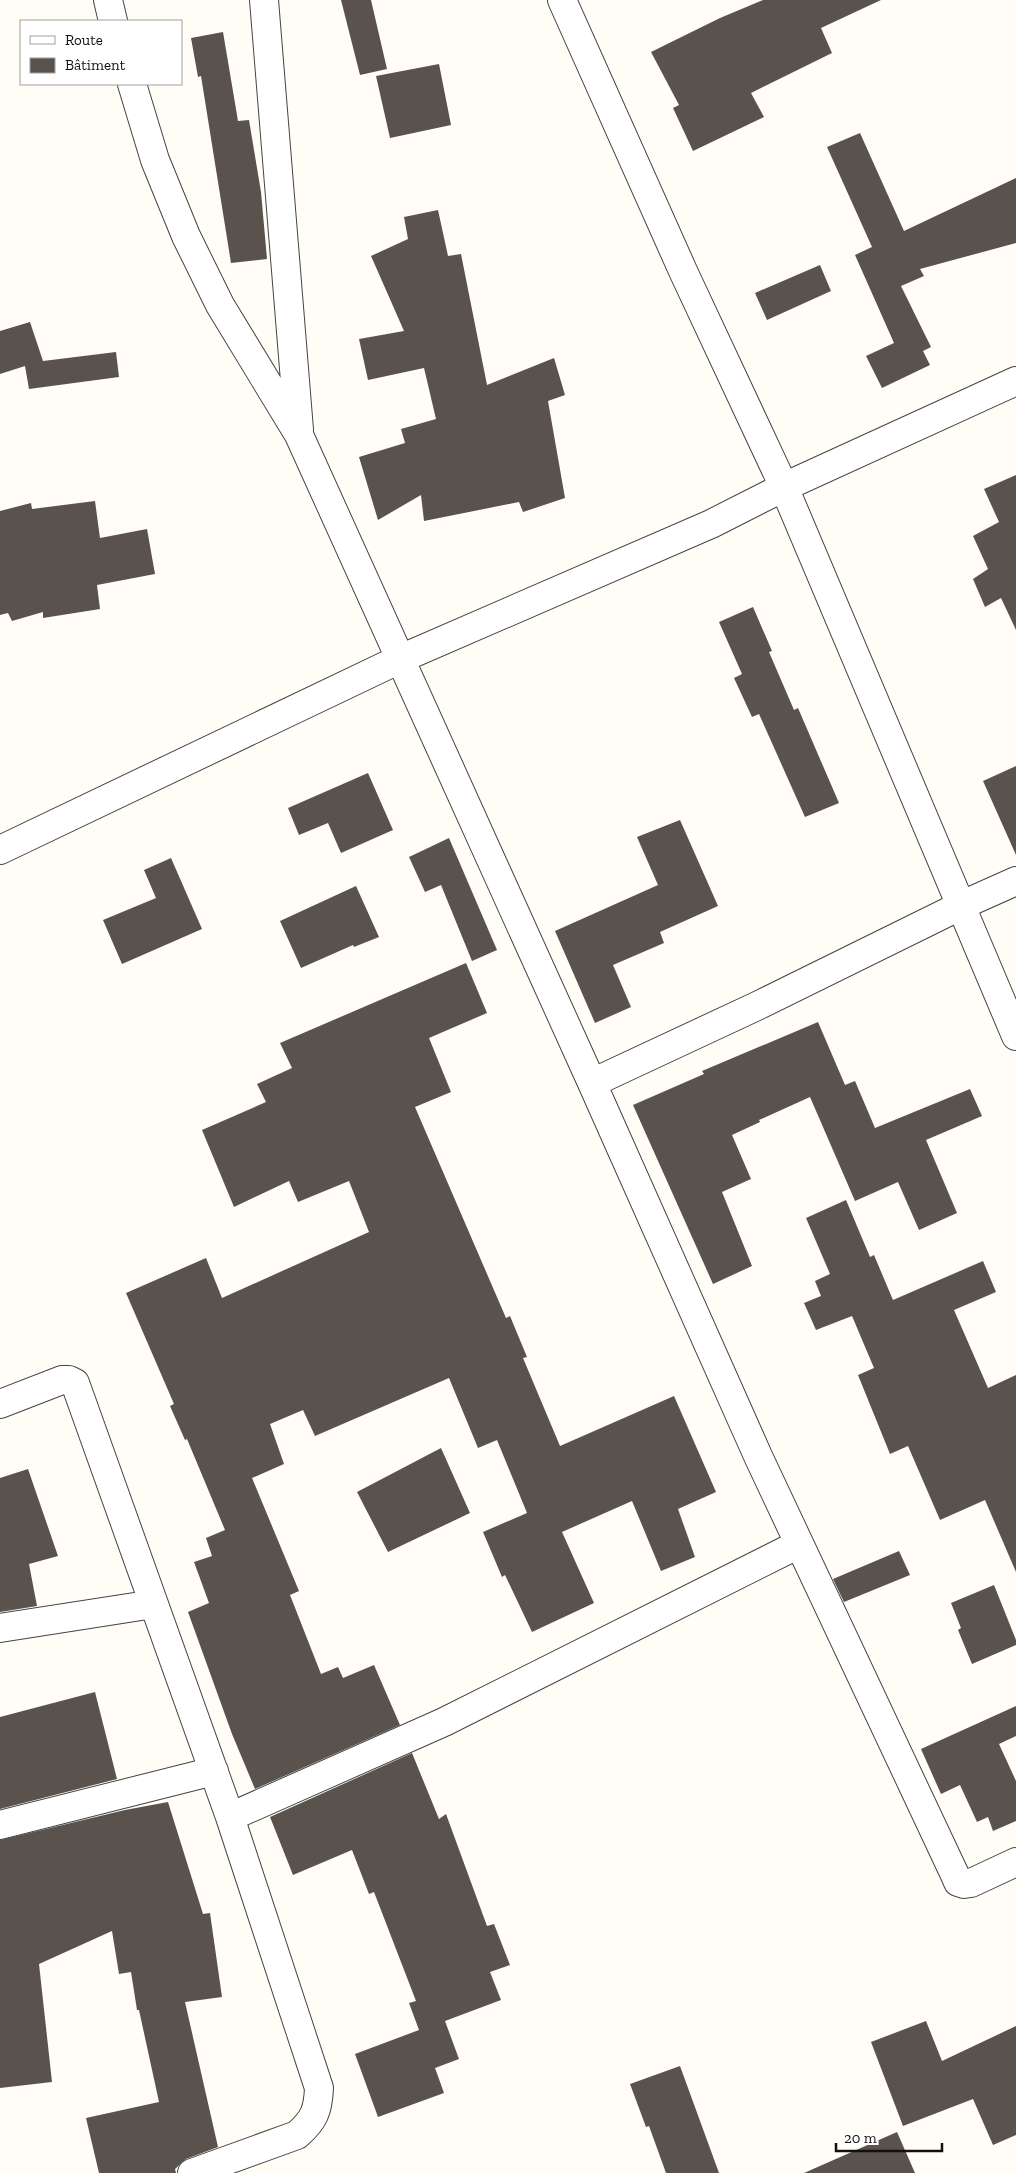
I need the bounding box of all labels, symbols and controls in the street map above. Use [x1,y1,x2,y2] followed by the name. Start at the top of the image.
[20,20,182,85] legend
[65,31,103,49] text: Route
[65,56,126,74] text: Bâtiment
[836,2120,942,2152] scale bar
[844,2129,877,2147] text: 20 m

